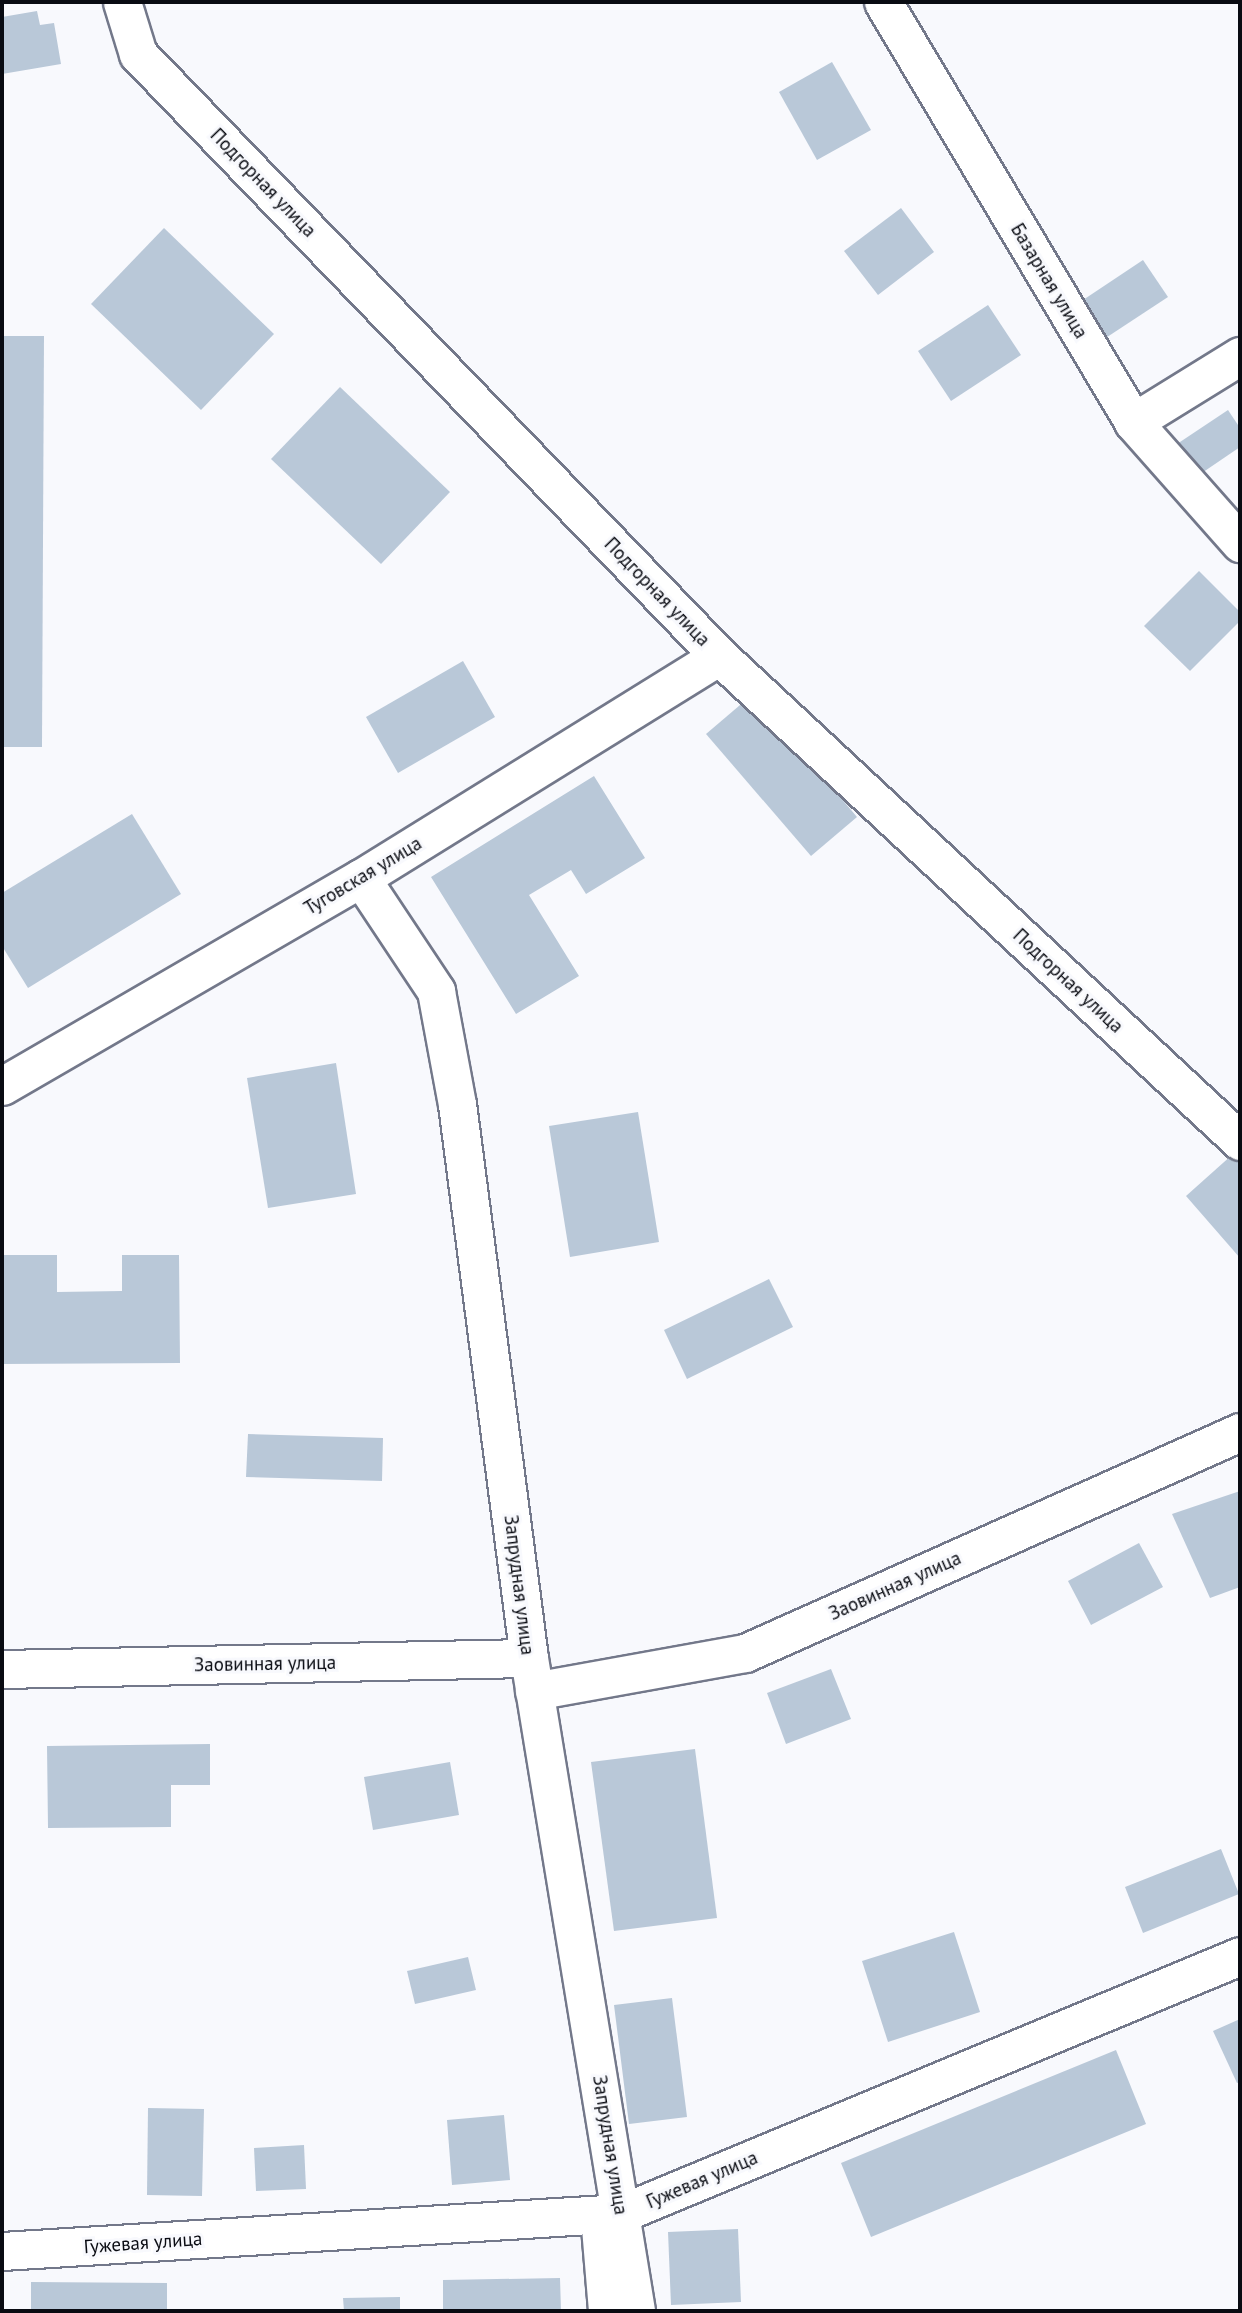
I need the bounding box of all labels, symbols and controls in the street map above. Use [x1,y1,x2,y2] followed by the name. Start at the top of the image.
[205,124,321,242] street label: Подгорная улица
[1006,219,1092,343] street label: Базарная улица
[599,533,715,651] street label: Подгорная улица
[300,832,426,920] street label: Туговская улица
[1008,924,1128,1038] street label: Подгорная улица
[499,1514,539,1656] street label: Запрудная улица
[825,1547,965,1625] street label: Заовинная улица
[194,1651,336,1677] street label: Заовинная улица
[588,2074,632,2216] street label: Запрудная улица
[643,2146,761,2214] street label: Гужевая улица
[83,2227,203,2259] street label: Гужевая улица

